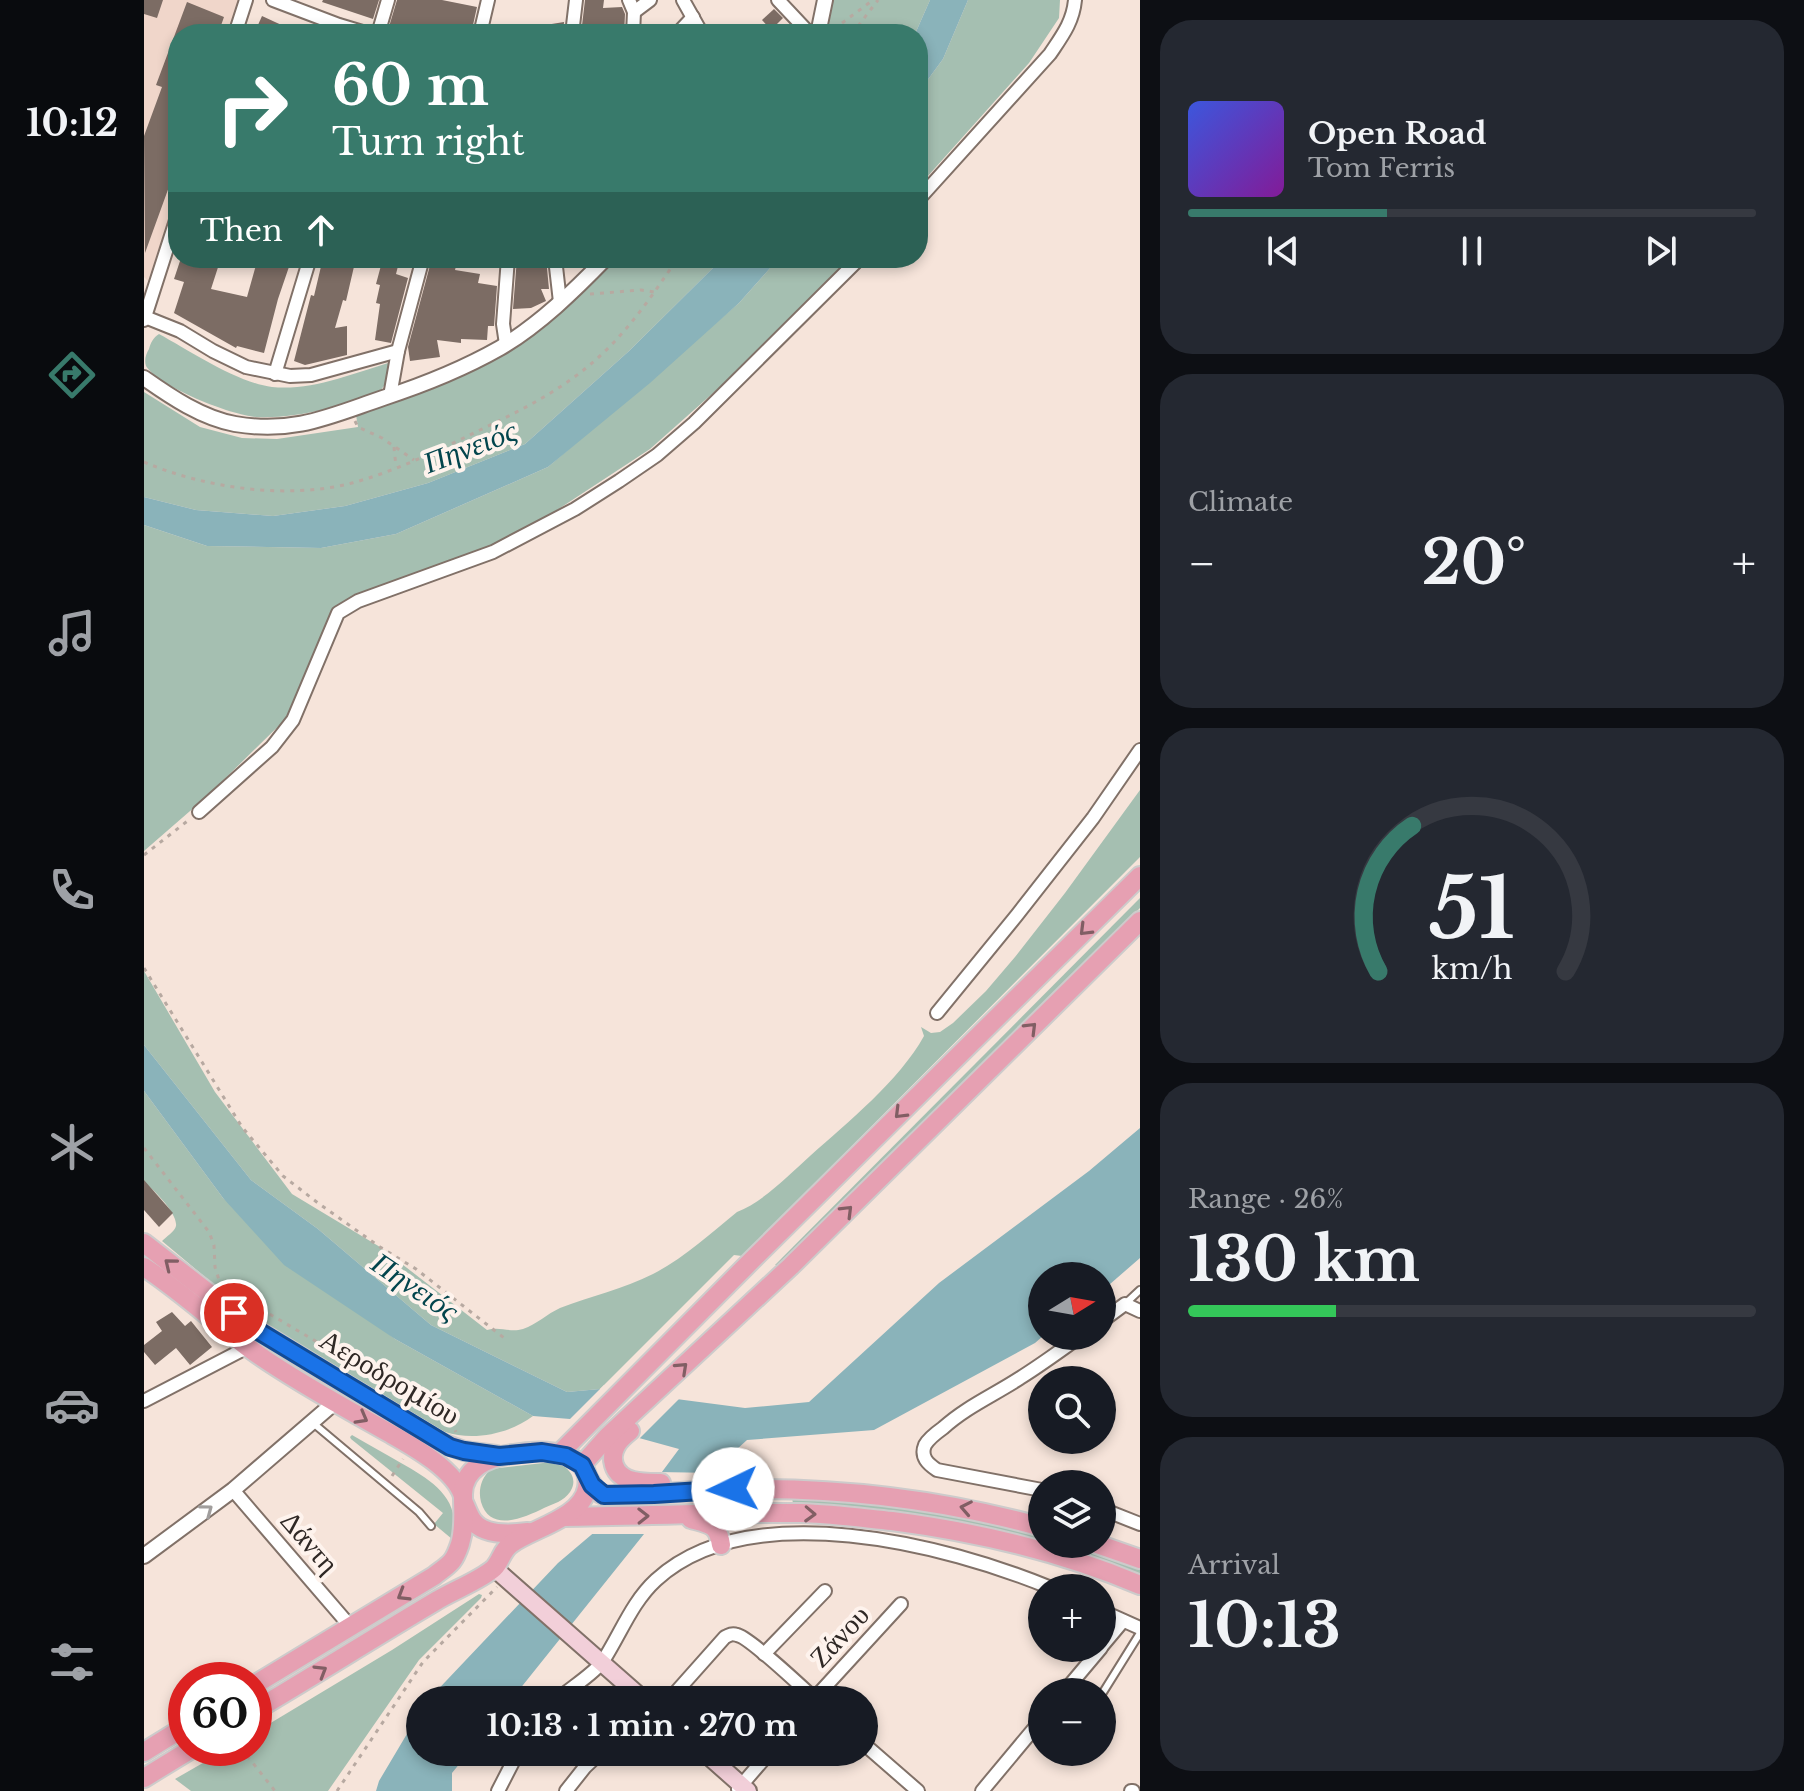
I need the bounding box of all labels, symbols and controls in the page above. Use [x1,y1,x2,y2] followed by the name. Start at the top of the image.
[332,51,489,120] text: 60 m
[200,56,304,160] icon: right
[26,101,118,146] text: 10:12
[1308,115,1487,152] text: Open Road
[332,120,525,165] text: Turn right
[1308,152,1455,184] text: Tom Ferris
[299,208,343,252] icon: ahead
[200,212,283,249] text: Then
[1261,229,1305,273] icon: previous
[1450,229,1494,273] icon: pause
[1639,229,1683,273] icon: next
[44,347,100,403] icon: directions
[417,412,523,482] water label: Πηνειός
[1188,486,1293,518] text: Climate
[1422,526,1526,600] text: 20°
[1188,536,1216,591] text: −
[1732,536,1756,591] text: +
[44,605,100,661] icon: music
[1429,856,1515,959] text: 51
[44,862,100,918] icon: phone
[1079,921,1094,936] one-way arrow
[1431,951,1513,987] text: km/h
[1022,1023,1037,1037] one-way arrow
[895,1104,909,1118] one-way arrow
[44,1119,100,1175] icon: climate
[1188,1183,1344,1215] text: Range · 26%
[838,1206,852,1220] one-way arrow
[1188,1223,1420,1297] text: 130 km
[364,1244,467,1330] water label: Πηνειός
[165,1259,179,1274] one-way arrow
[1028,1262,1116,1350] north arrow
[1028,1262,1116,1766] map controls
[200,1279,268,1347] pin
[212,1291,256,1335] icon: arrive
[314,1322,466,1433] street label: Αεροδρομίου
[673,1363,688,1377] one-way arrow
[1028,1366,1116,1454] button: search
[44,1377,100,1433] icon: car
[353,1408,368,1424] one-way arrow
[691,1447,775,1531] position arrow
[1028,1470,1116,1558] button: layers
[960,1500,974,1517] one-way arrow
[273,1504,346,1581] street label: Δάντη
[804,1505,817,1522] one-way arrow
[198,1506,213,1520] one-way arrow
[637,1507,650,1525] one-way arrow
[1188,1549,1280,1581] text: Arrival
[1028,1574,1116,1662] button: +
[397,1585,412,1601] one-way arrow
[1188,1589,1341,1663] text: 10:13
[802,1598,877,1675] street label: Ζάνου
[44,1634,100,1690] icon: filters
[168,1662,272,1766] speed limit sign: 60
[312,1665,327,1681] one-way arrow
[1028,1678,1116,1766] button: −
[487,1707,797,1744] text: 10:13 · 1 min · 270 m

